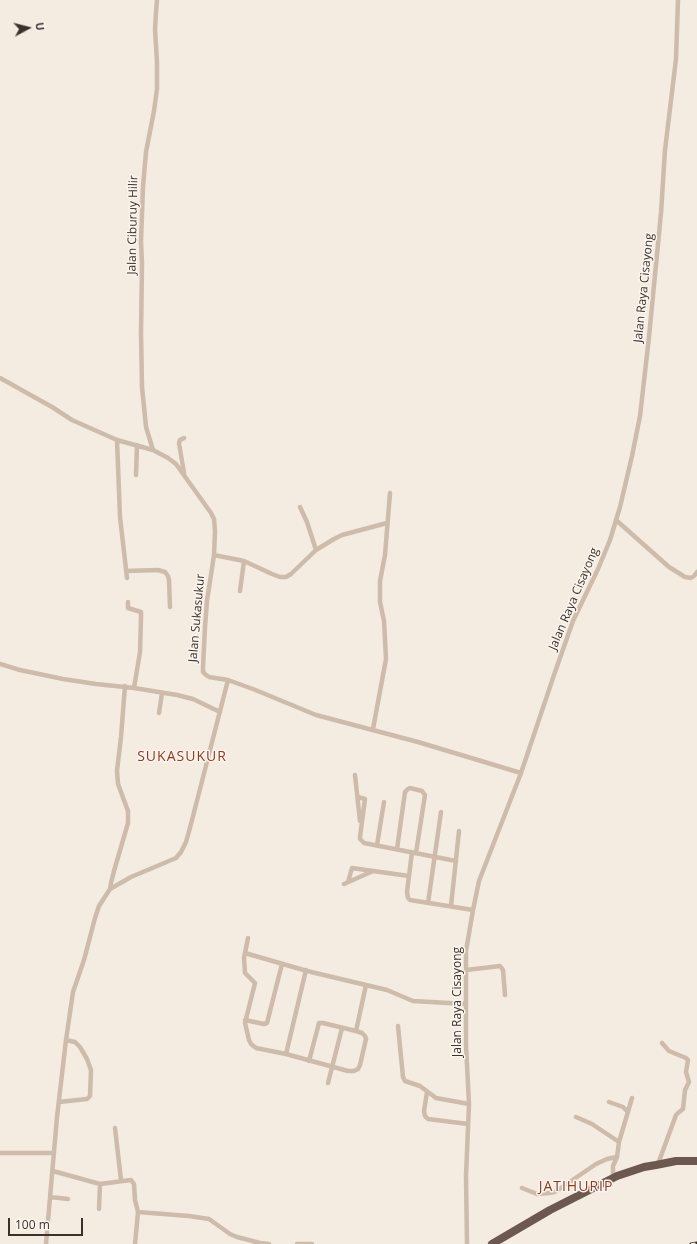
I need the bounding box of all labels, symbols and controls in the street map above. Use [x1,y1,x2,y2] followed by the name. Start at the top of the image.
[8,8,48,48] north arrow
[32,21,48,32] text: U
[125,175,141,275] street label: Jalan Ciburuy Hilir
[631,233,657,343] street label: Jalan Raya Cisayong
[546,546,602,652] street label: Jalan Raya Cisayong
[186,573,208,663] street label: Jalan Sukasukur
[137,749,227,765] district label: SUKASUKUR
[451,947,465,1057] street label: Jalan Raya Cisayong
[539,1179,613,1195] district label: JATIHURIP
[10,1210,85,1236] scale bar
[15,1216,50,1233] text: 100 m

